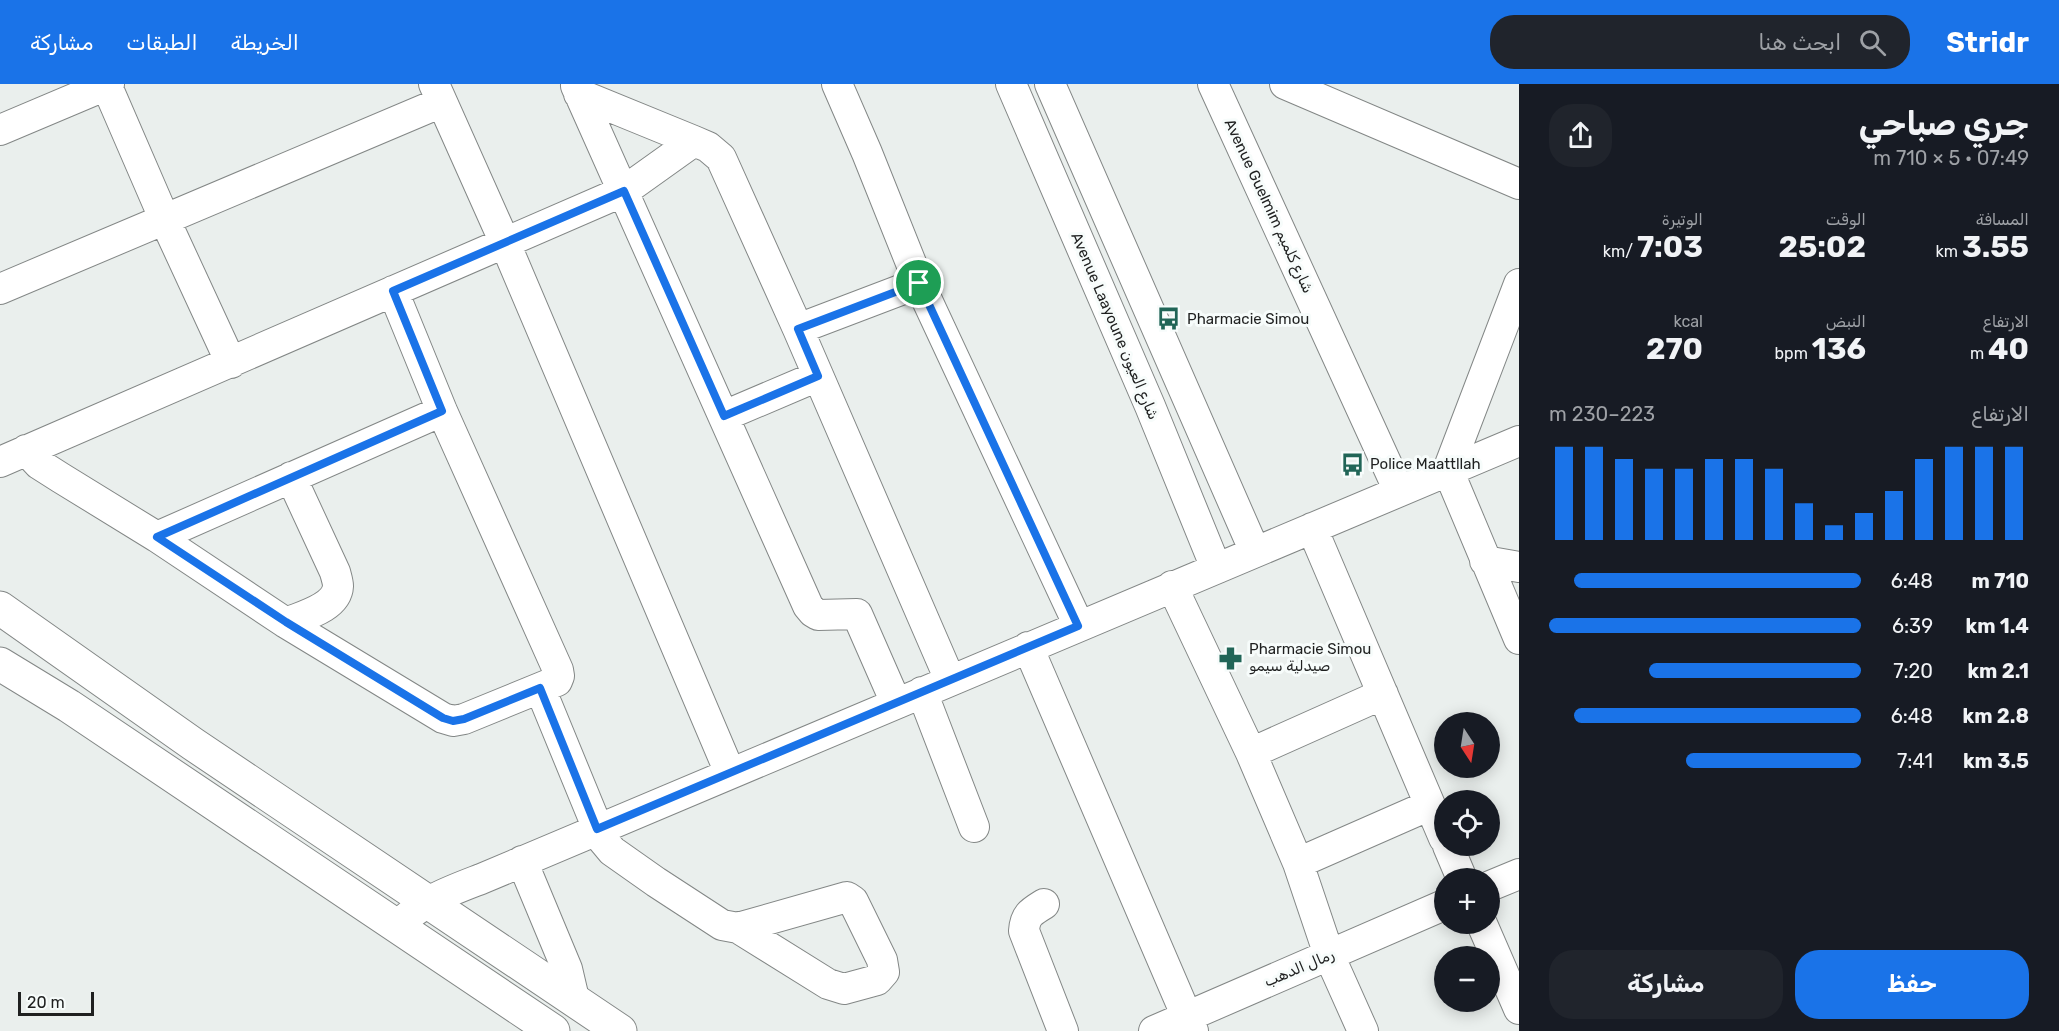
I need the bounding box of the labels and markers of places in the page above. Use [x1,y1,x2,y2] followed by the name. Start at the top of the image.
[893,257,944,308] pin
[1156,306,1182,332] bus stop icon: Pharmacie Simou
[1187,310,1309,328] place label: Pharmacie Simou
[1339,451,1365,477] bus stop icon: Police Maattllah
[1370,455,1481,473] place label: Police Maattllah
[1249,640,1371,675] place label: Pharmacie Simou صيدلية سيمو
[1218,645,1244,671] pharmacy icon: Pharmacie Simou صيدلية سيمو

